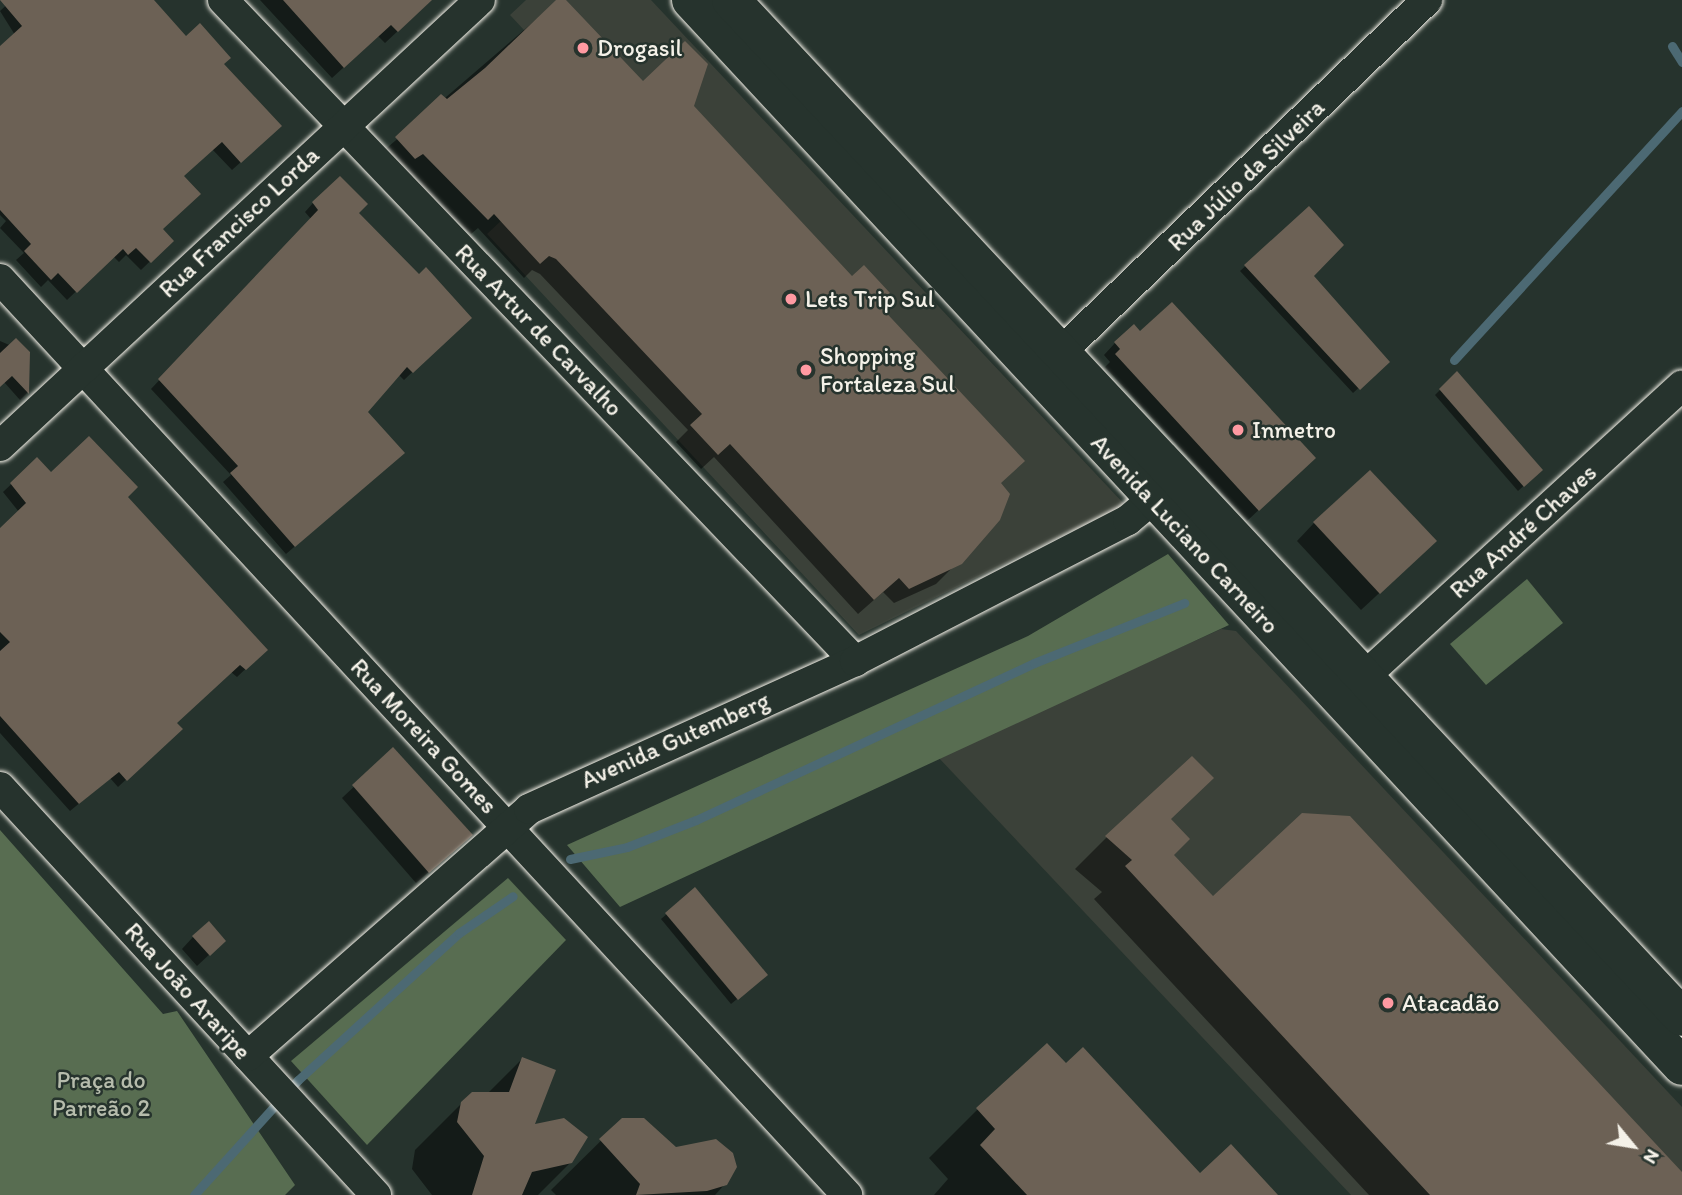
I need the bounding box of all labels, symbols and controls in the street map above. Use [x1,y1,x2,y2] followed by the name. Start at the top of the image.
[597,34,682,62] place label: Drogasil
[575,40,591,56] marker: Drogasil
[1161,92,1331,258] street label: Rua Júlio da Silveira
[153,141,325,303] street label: Rua Francisco Lorda
[449,238,629,422] street label: Rua Artur de Carvalho
[805,285,932,313] place label: Lets Trip Sul
[783,291,799,307] marker: Lets Trip Sul
[820,342,955,398] place label: Shopping Fortaleza Sul
[798,362,814,378] marker: Shopping Fortaleza Sul
[1252,416,1336,444] place label: Inmetro
[1230,422,1246,438] marker: Inmetro
[1085,428,1285,640] street label: Avenida Luciano Carneiro
[1444,458,1602,604] street label: Rua André Chaves
[345,653,503,819] street label: Rua Moreira Gomes
[576,686,774,794] street label: Avenida Gutemberg
[119,916,257,1066] street label: Rua João Araripe
[1402,989,1499,1017] place label: Atacadão
[1380,995,1396,1011] marker: Atacadão
[52,1066,150,1122] park label: Praça do Parreão 2
[1598,1111,1668,1181] north arrow
[1638,1145,1665,1168] text: N

